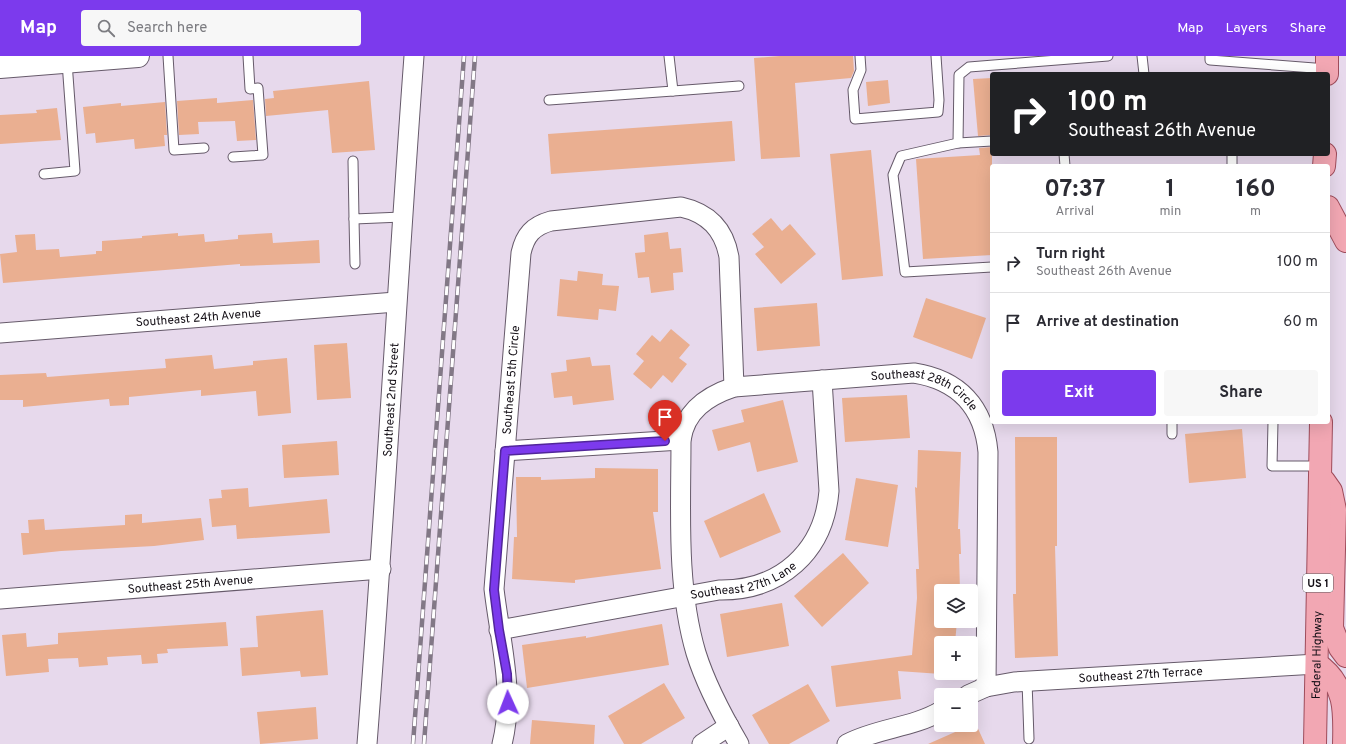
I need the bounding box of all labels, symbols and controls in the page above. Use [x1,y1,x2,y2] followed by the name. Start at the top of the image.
[81,10,361,46] search box
[20,16,57,40] text: Map
[95,17,117,39] icon: search
[127,19,207,38] text: Search here
[1177,20,1203,37] text: Map
[1225,20,1267,37] text: Layers
[1289,20,1326,37] text: Share
[1068,85,1148,121] text: 100 m
[1002,88,1054,140] icon: right
[1068,120,1256,143] text: Southeast 26th Avenue
[1044,175,1105,205] text: 07:37
[1166,175,1175,205] text: 1
[1236,175,1276,205] text: 160
[1055,204,1094,220] text: Arrival
[1160,204,1181,220] text: min
[1250,204,1261,220] text: m
[1036,245,1105,264] text: Turn right
[1002,252,1024,274] icon: right
[1277,253,1318,272] text: 100 m
[1036,264,1172,280] text: Southeast 26th Avenue
[135,306,262,331] street label: Southeast 24th Avenue
[1002,312,1024,334] icon: arrive
[1036,313,1179,332] text: Arrive at destination
[1283,313,1318,332] text: 60 m
[499,325,524,435] street label: Southeast 5th Circle
[380,342,404,457] street label: Southeast 2nd Street
[870,366,981,414] street label: Southeast 28th Circle
[1002,370,1156,416] button: Exit
[1164,370,1318,416] button: Share
[648,400,682,441] pin
[654,406,676,428] icon: arrive
[689,559,800,604] street label: Southeast 27th Lane
[127,572,254,598] street label: Southeast 25th Avenue
[1303,574,1333,592] road number: US 1
[934,584,978,732] map controls
[934,584,978,628] button: layers
[1309,611,1326,699] street label: Federal Highway
[934,636,978,680] button: +
[1078,664,1203,687] street label: Southeast 27th Terrace
[487,682,529,724] position arrow
[934,688,978,732] button: −

